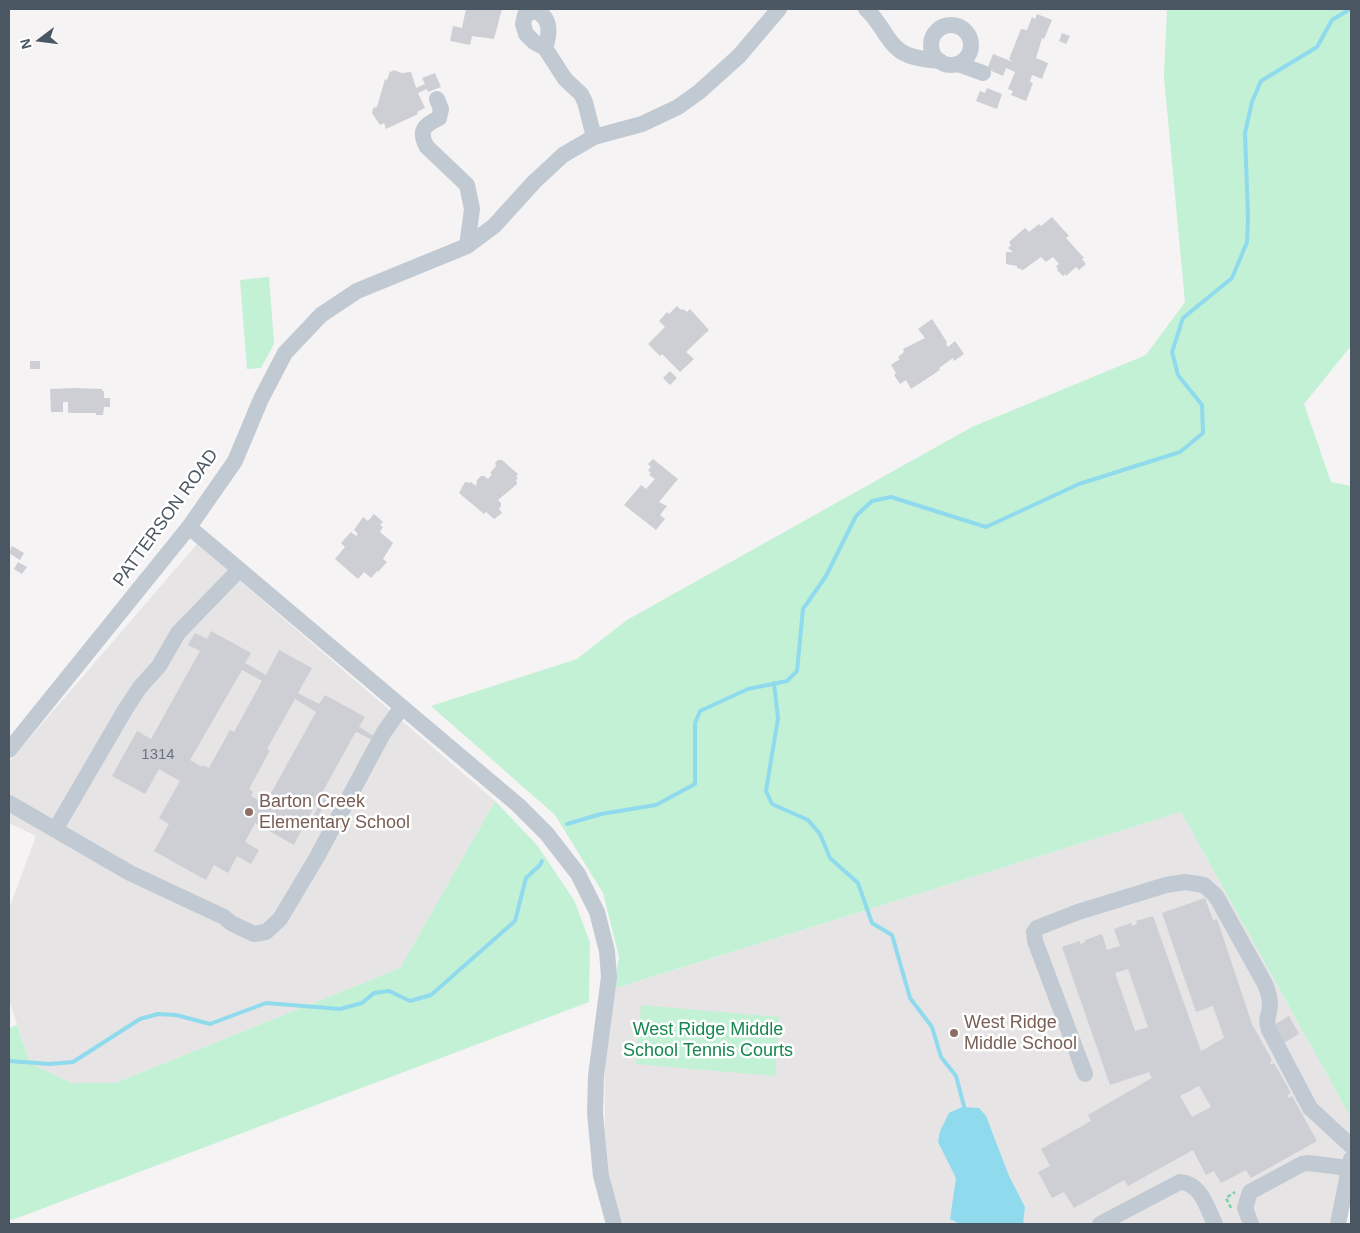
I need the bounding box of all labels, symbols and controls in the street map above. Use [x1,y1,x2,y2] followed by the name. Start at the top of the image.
[15,15,65,65] north arrow
[16,37,35,51] text: N
[109,445,223,591] street label: PATTERSON ROAD
[141,746,175,764] house number: 1314
[259,791,410,834] place label: Barton Creek Elementary School
[243,806,255,818] marker: Barton Creek Elementary School
[964,1012,1077,1054] place label: West Ridge Middle School
[623,1019,793,1062] park label: West Ridge Middle School Tennis Courts
[948,1027,960,1039] marker: West Ridge Middle School

